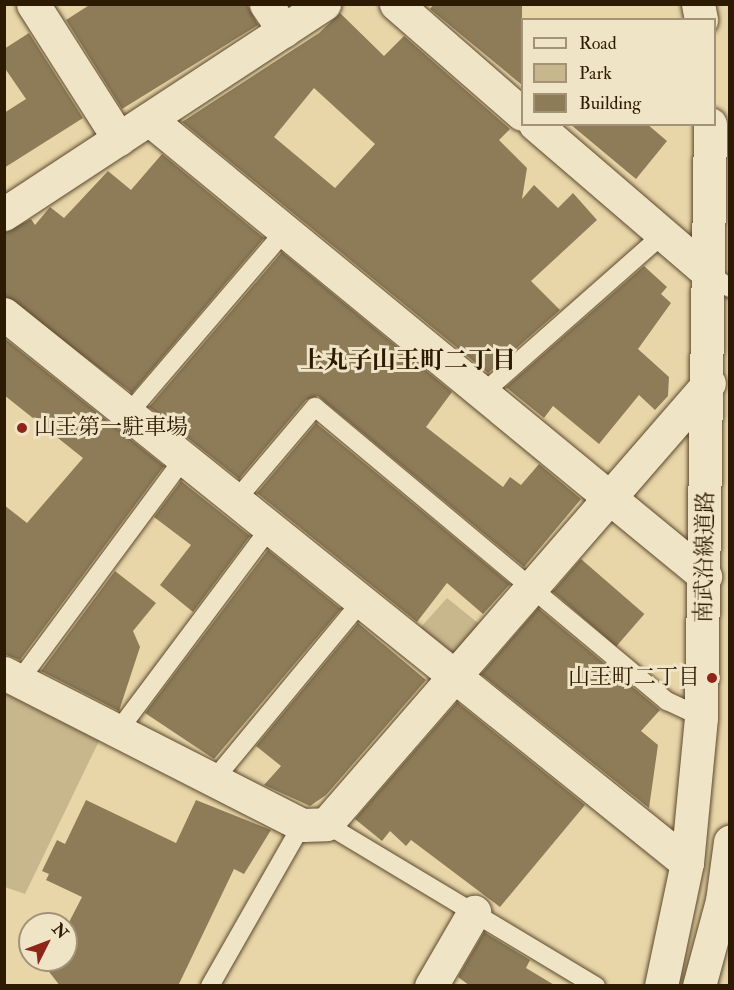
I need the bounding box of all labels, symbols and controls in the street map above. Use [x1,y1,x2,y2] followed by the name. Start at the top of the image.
[521,18,716,126] legend
[579,32,617,55] text: Road
[579,62,612,85] text: Park
[579,92,641,115] text: Building
[300,347,516,375] district label: 上丸子山王町二丁目
[34,415,188,441] place label: 山王第一駐車場
[15,421,29,435] marker: 山王第一駐車場
[691,491,719,623] street label: 南武沿線道路
[568,665,700,691] place label: 山王町二丁目
[705,671,719,685] marker: 山王町二丁目
[18,912,78,972] north arrow
[48,919,72,943] text: N

